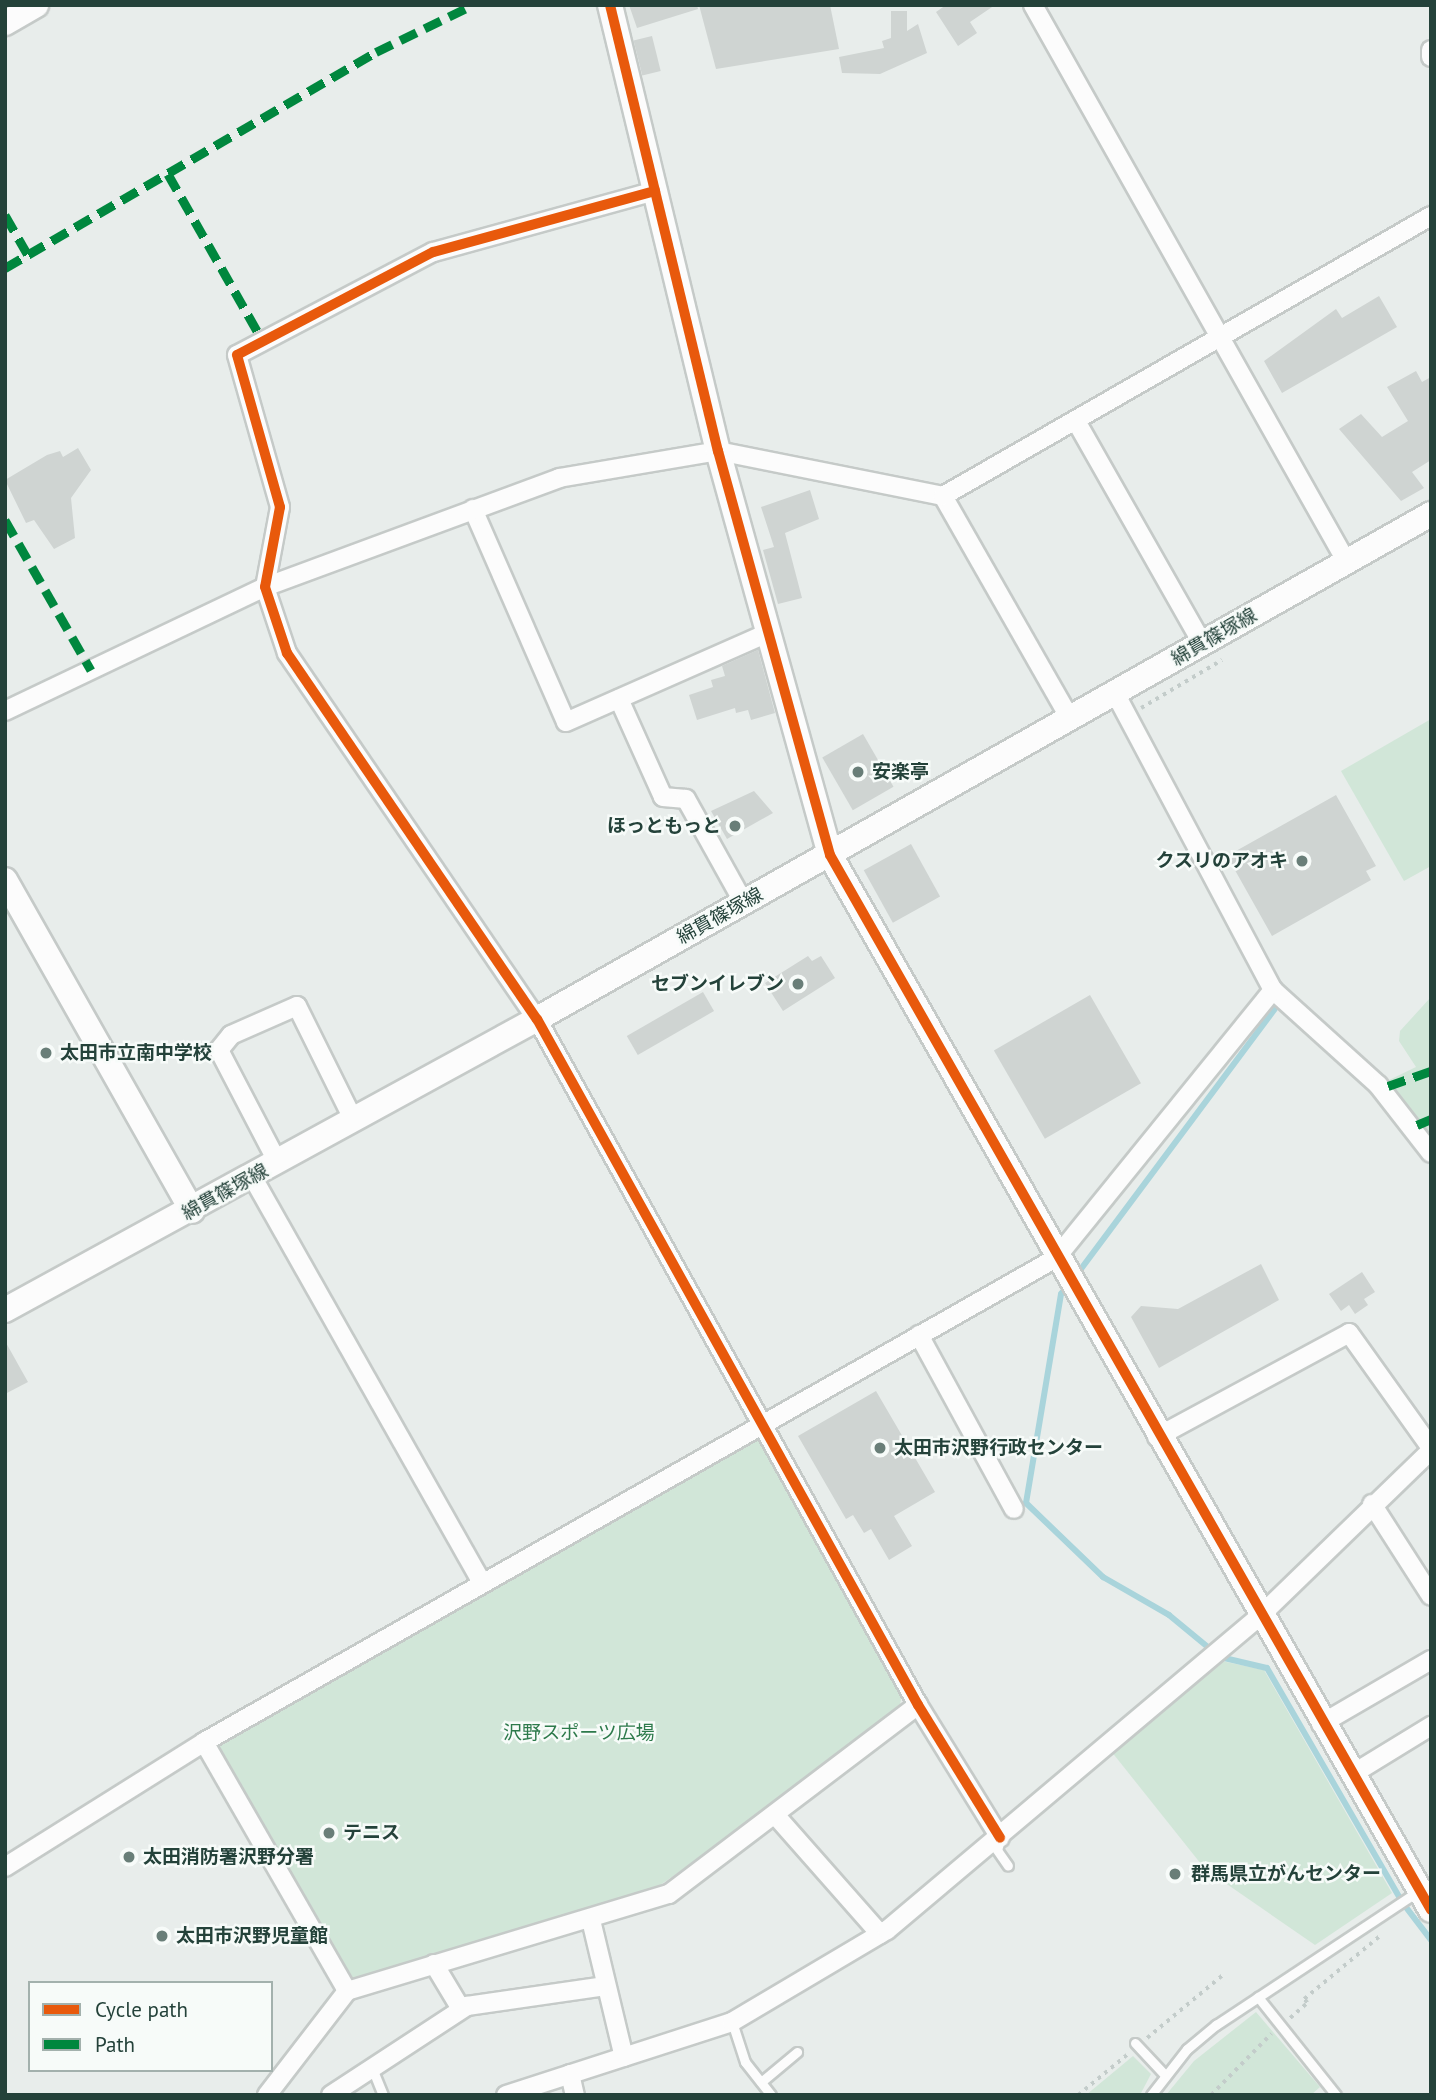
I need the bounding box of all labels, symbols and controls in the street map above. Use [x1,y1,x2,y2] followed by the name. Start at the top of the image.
[1167,603,1261,671] street label: 綿貫篠塚線
[872,761,929,783] place label: 安楽亭
[850,764,866,780] marker: 安楽亭
[607,815,721,837] place label: ほっともっと
[727,818,743,834] marker: ほっともっと
[1155,850,1288,872] place label: クスリのアオキ
[1294,853,1310,869] marker: クスリのアオキ
[673,883,767,949] street label: 綿貫篠塚線
[651,973,784,995] place label: セブンイレブン
[790,976,806,992] marker: セブンイレブン
[60,1042,212,1064] place label: 太田市立南中学校
[38,1045,54,1061] marker: 太田市立南中学校
[178,1159,272,1225] street label: 綿貫篠塚線
[894,1437,1103,1459] place label: 太田市沢野行政センター
[872,1440,888,1456] marker: 太田市沢野行政センター
[503,1722,655,1744] park label: 沢野スポーツ広場
[343,1822,400,1844] place label: テニス
[321,1825,337,1841] marker: テニス
[143,1846,314,1868] place label: 太田消防署沢野分署
[121,1849,137,1865] marker: 太田消防署沢野分署
[1191,1863,1381,1885] place label: 群馬県立がんセンター
[1165,1864,1185,1884] marker: 群馬県立がんセンター
[176,1925,328,1947] place label: 太田市沢野児童館
[154,1928,170,1944] marker: 太田市沢野児童館
[28,1981,273,2072] legend
[95,1996,188,2023] text: Cycle path
[95,2031,135,2058] text: Path

